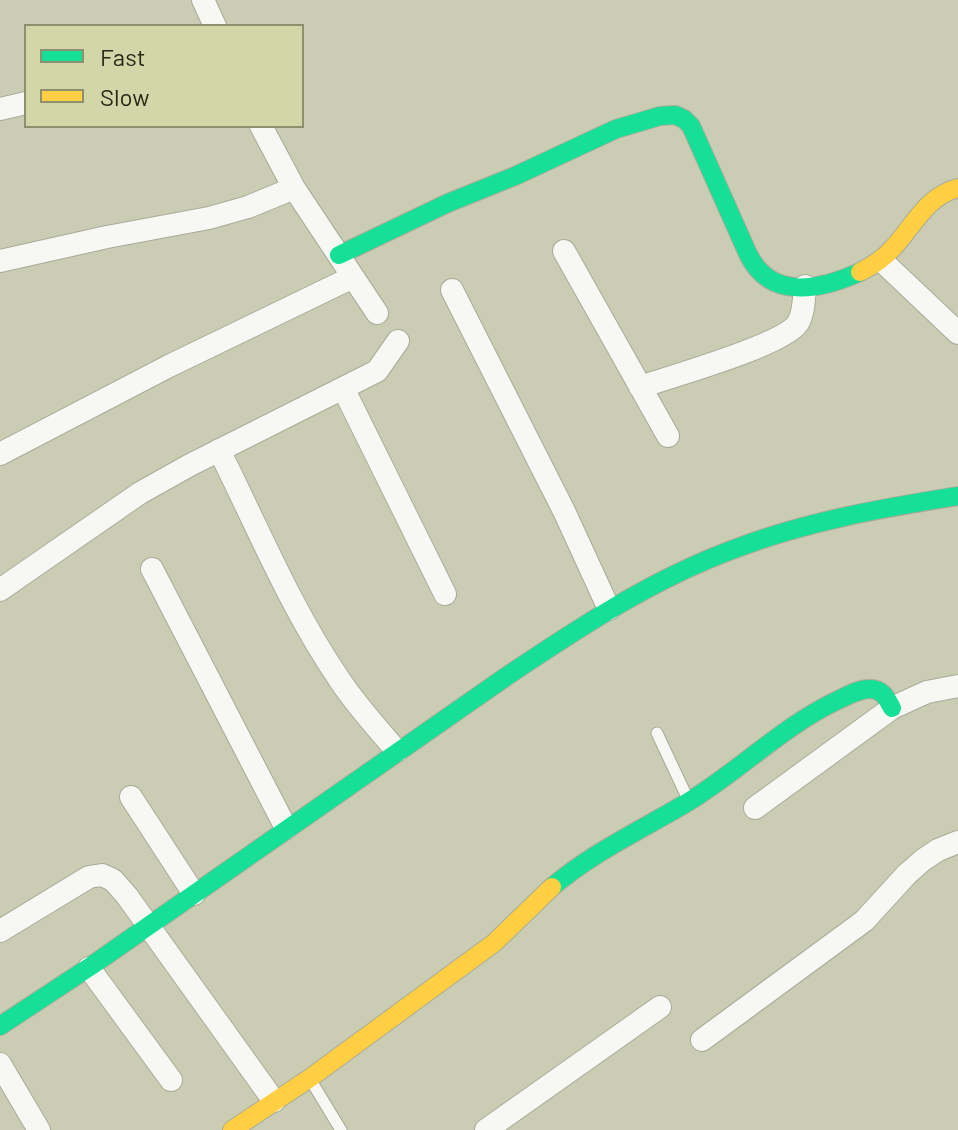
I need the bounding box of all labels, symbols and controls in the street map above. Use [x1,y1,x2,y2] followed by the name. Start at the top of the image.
[24,24,304,128] legend
[100,42,145,71] text: Fast
[100,82,149,111] text: Slow

